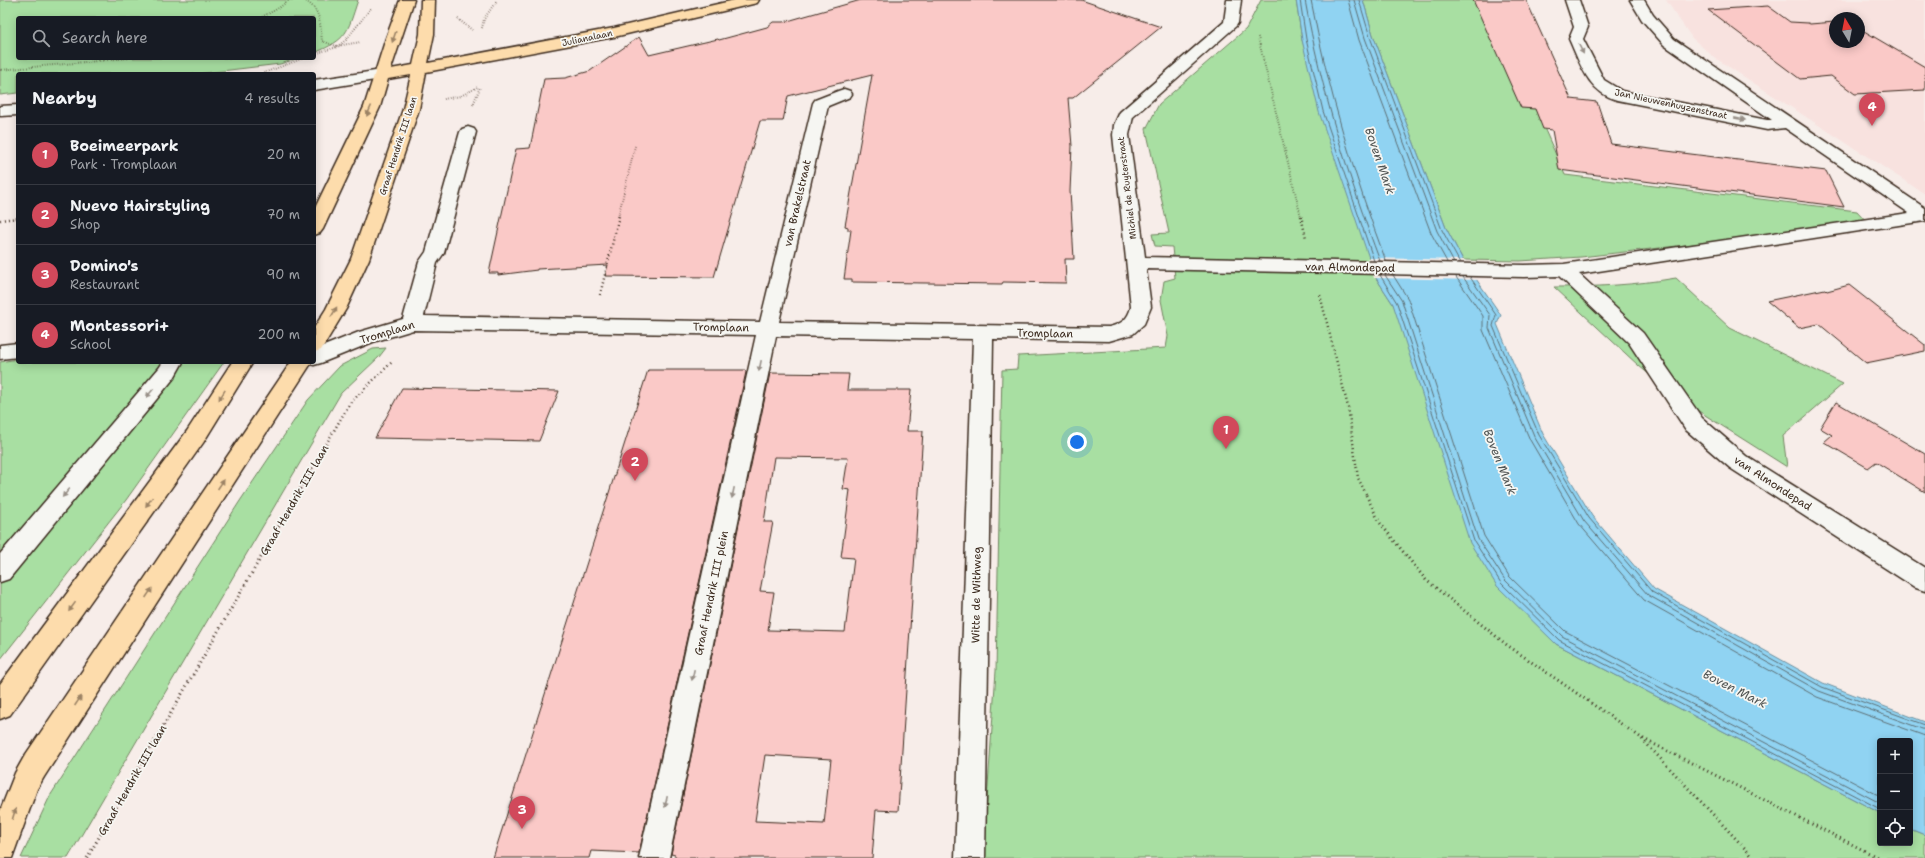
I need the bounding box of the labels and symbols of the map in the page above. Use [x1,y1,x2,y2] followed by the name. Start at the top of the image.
[1829,12,1865,48] north arrow
[560,27,614,49] street label: Julianalaan
[391,31,397,43] one-way arrow
[1577,43,1584,55] one-way arrow
[1613,86,1729,122] street label: Jan Nieuwenhuyzenstraat
[1859,93,1885,126] pin: 4
[376,95,420,197] street label: Graaf Hendrik III laan
[366,106,372,118] one-way arrow
[1734,116,1746,122] one-way arrow
[1361,125,1399,197] water label: Boven Mark
[1115,136,1139,240] street label: Michiel de Ruyterstraat
[780,158,815,248] street label: van Brakelstraat
[1305,259,1395,276] street label: van Almondepad
[331,306,338,318] one-way arrow
[358,317,417,348] street label: Tromplaan
[693,320,750,335] street label: Tromplaan
[1017,326,1074,341] street label: Tromplaan
[757,360,763,372] one-way arrow
[145,388,154,399] one-way arrow
[219,389,226,401] one-way arrow
[1213,416,1239,449] pin: 1
[1480,427,1521,497] water label: Boven Mark
[1067,432,1087,452] your location
[257,442,332,558] street label: Graaf Hendrik III laan
[622,448,648,481] pin: 2
[1731,453,1815,514] street label: van Almondepad
[217,479,225,490] one-way arrow
[62,487,71,498] one-way arrow
[729,487,735,499] one-way arrow
[145,497,153,507] one-way arrow
[691,529,732,657] street label: Graaf Hendrik III plein
[968,546,985,643] street label: Witte de Withweg
[146,587,153,599] one-way arrow
[68,602,76,612] one-way arrow
[1700,666,1770,712] water label: Boven Mark
[690,669,696,681] one-way arrow
[74,695,81,707] one-way arrow
[95,722,170,838] street label: Graaf Hendrik III laan
[509,796,535,829] pin: 3
[662,796,668,808] one-way arrow
[11,807,17,819] one-way arrow

